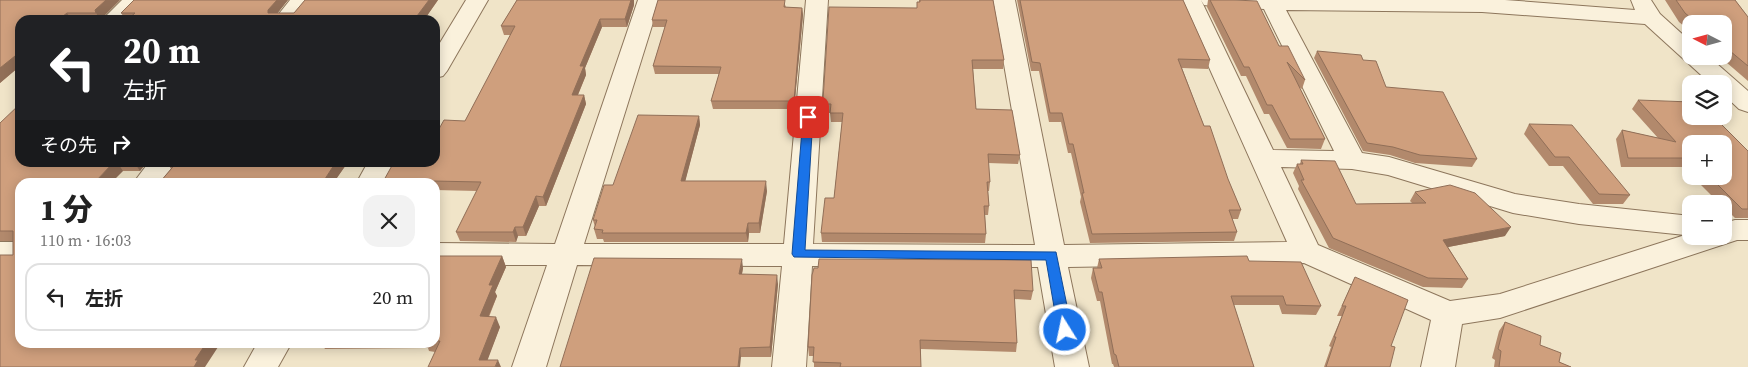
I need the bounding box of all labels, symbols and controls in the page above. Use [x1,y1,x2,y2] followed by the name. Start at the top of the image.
[1682,15,1732,65] north arrow
[1682,15,1732,245] map controls
[123,27,200,75] text: 20 m
[40,35,105,100] icon: left
[123,75,167,105] text: 左折
[1682,75,1732,125] button: layers
[787,96,829,138] pin
[794,103,822,131] icon: arrive
[107,130,135,158] icon: right
[40,132,97,158] text: その先
[1682,135,1732,185] button: +
[40,189,93,230] text: 1 分
[363,195,415,247] button: close
[1682,195,1732,245] button: −
[40,229,131,251] text: 110 m · 16:03
[42,283,70,311] icon: left
[372,284,413,310] text: 20 m
[85,285,123,311] text: 左折
[1038,303,1090,355] position arrow

